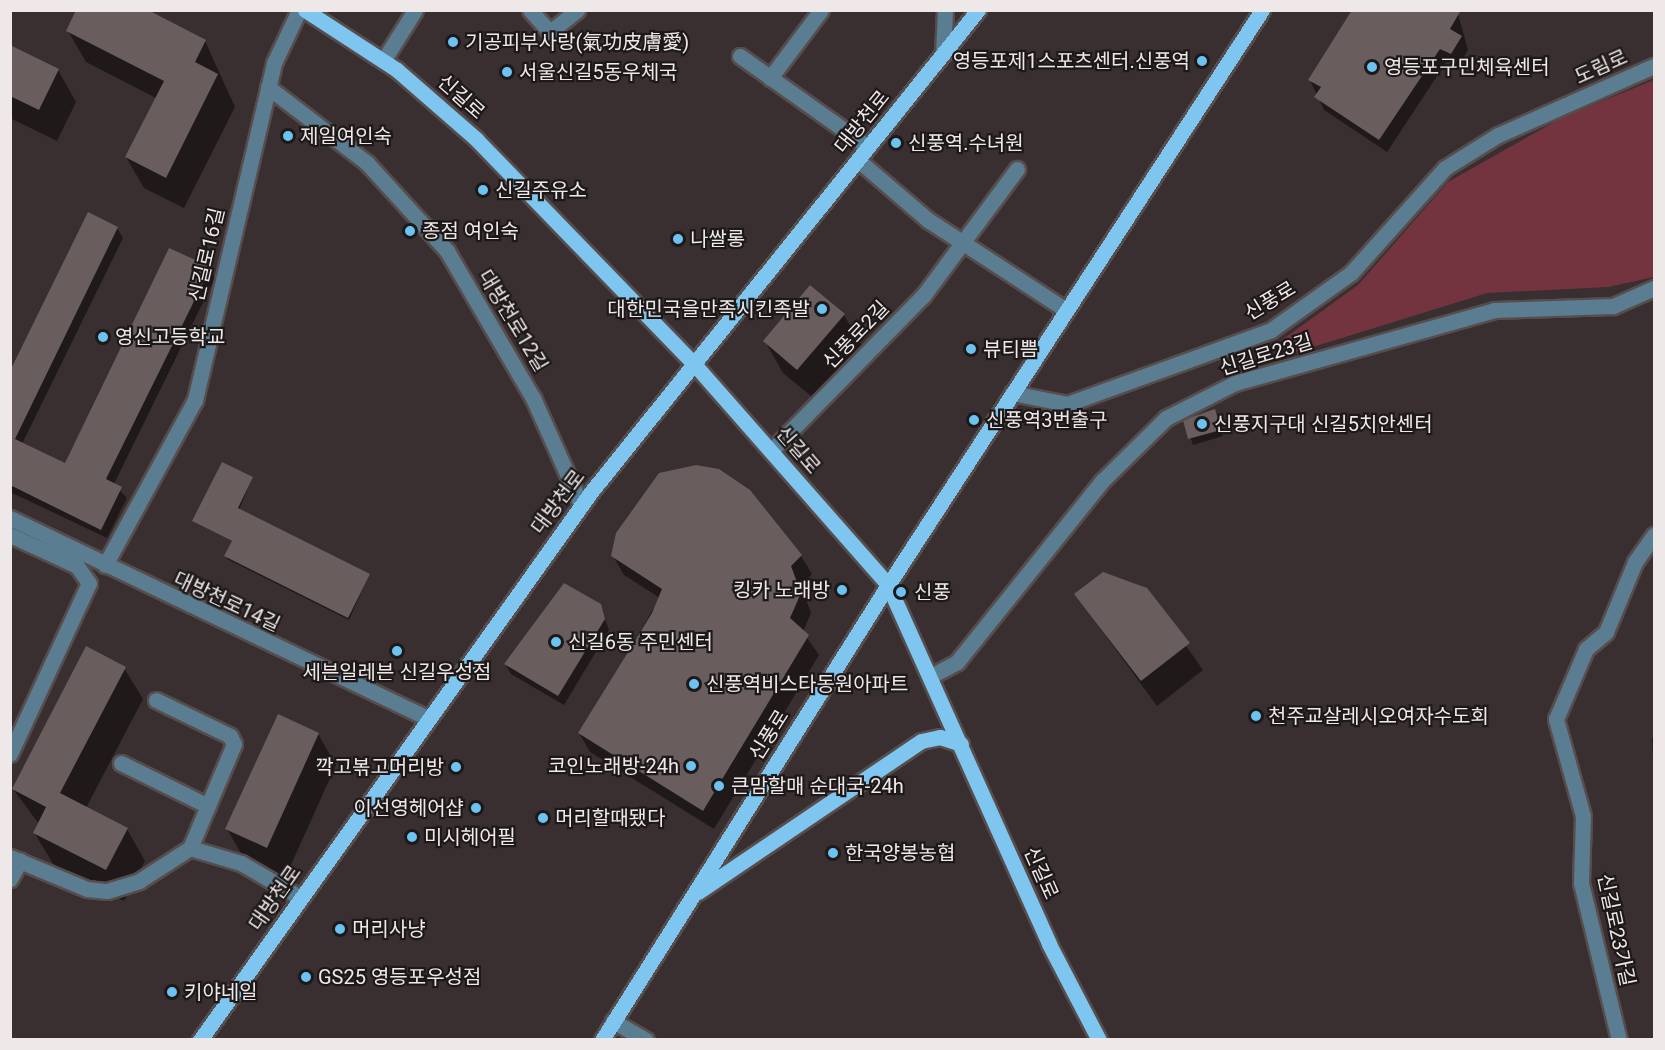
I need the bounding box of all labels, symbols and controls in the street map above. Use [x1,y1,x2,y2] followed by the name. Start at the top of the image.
[465,30,689,54] place label: 기공피부사랑(氣功皮膚愛)
[446,35,460,49] marker: 기공피부사랑(氣功皮膚愛)
[1571,45,1631,89] street label: 도림로
[953,49,1190,73] place label: 영등포제1스포츠센터.신풍역
[1195,54,1209,68] marker: 영등포제1스포츠센터.신풍역
[1384,55,1550,79] place label: 영등포구민체육센터
[519,60,677,84] place label: 서울신길5동우체국
[1365,60,1379,74] marker: 영등포구민체육센터
[500,65,514,79] marker: 서울신길5동우체국
[432,70,490,124] street label: 신길로
[830,86,894,158] street label: 대방천로
[300,124,392,148] place label: 제일여인숙
[281,129,295,143] marker: 제일여인숙
[908,131,1024,155] place label: 신풍역.수녀원
[889,136,903,150] marker: 신풍역.수녀원
[495,178,587,202] place label: 신길주유소
[476,183,490,197] marker: 신길주유소
[185,205,229,305] street label: 신길로16길
[422,219,519,243] place label: 종점 여인숙
[403,224,417,238] marker: 종점 여인숙
[690,227,745,251] place label: 나쌀롱
[671,232,685,246] marker: 나쌀롱
[473,266,553,376] street label: 대방천로12길
[1240,276,1300,326] street label: 신풍로
[818,296,894,374] street label: 신풍로2길
[608,297,810,321] place label: 대한민국을만족시킨족발
[815,302,829,316] marker: 대한민국을만족시킨족발
[115,325,225,349] place label: 영신고등학교
[1217,329,1315,381] street label: 신길로23길
[96,330,110,344] marker: 영신고등학교
[983,337,1038,361] place label: 뷰티쁨
[964,342,978,356] marker: 뷰티쁨
[986,408,1108,432] place label: 신풍역3번출구
[1214,412,1433,436] place label: 신풍지구대 신길5치안센터
[967,413,981,427] marker: 신풍역3번출구
[1195,417,1209,431] marker: 신풍지구대 신길5치안센터
[771,421,825,479] street label: 신길로
[526,465,590,539] street label: 대방천로
[170,567,284,637] street label: 대방천로14길
[733,578,830,602] place label: 킹카 노래방
[914,580,951,604] place label: 신풍
[835,583,849,597] marker: 킹카 노래방
[892,583,910,601] marker: 신풍
[568,630,713,654] place label: 신길6동 주민센터
[549,635,563,649] marker: 신길6동 주민센터
[390,644,404,658] marker: 세븐일레븐 신길우성점
[303,660,491,684] place label: 세븐일레븐 신길우성점
[706,672,908,696] place label: 신풍역비스타동원아파트
[687,677,701,691] marker: 신풍역비스타동원아파트
[1268,704,1489,728] place label: 천주교살레시오여자수도회
[744,705,794,765] street label: 신풍로
[1249,709,1263,723] marker: 천주교살레시오여자수도회
[548,754,679,778] place label: 코인노래방-24h
[315,755,444,779] place label: 깍고볶고머리방
[684,759,698,773] marker: 코인노래방-24h
[449,760,463,774] marker: 깍고볶고머리방
[731,774,904,798] place label: 큰맘할매 순대국-24h
[712,779,726,793] marker: 큰맘할매 순대국-24h
[354,796,464,820] place label: 이선영헤어샵
[469,801,483,815] marker: 이선영헤어샵
[555,806,665,830] place label: 머리할때됐다
[536,811,550,825] marker: 머리할때됐다
[424,825,516,849] place label: 미시헤어필
[405,830,419,844] marker: 미시헤어필
[845,841,955,865] place label: 한국양봉농협
[1019,843,1063,903] street label: 신길로
[826,846,840,860] marker: 한국양봉농협
[244,861,306,935] street label: 대방천로
[1592,872,1640,988] street label: 신길로23가길
[352,917,426,941] place label: 머리사냥
[333,922,347,936] marker: 머리사냥
[318,965,481,989] place label: GS25 영등포우성점
[299,970,313,984] marker: GS25 영등포우성점
[184,980,258,1004] place label: 키야네일
[165,985,179,999] marker: 키야네일

